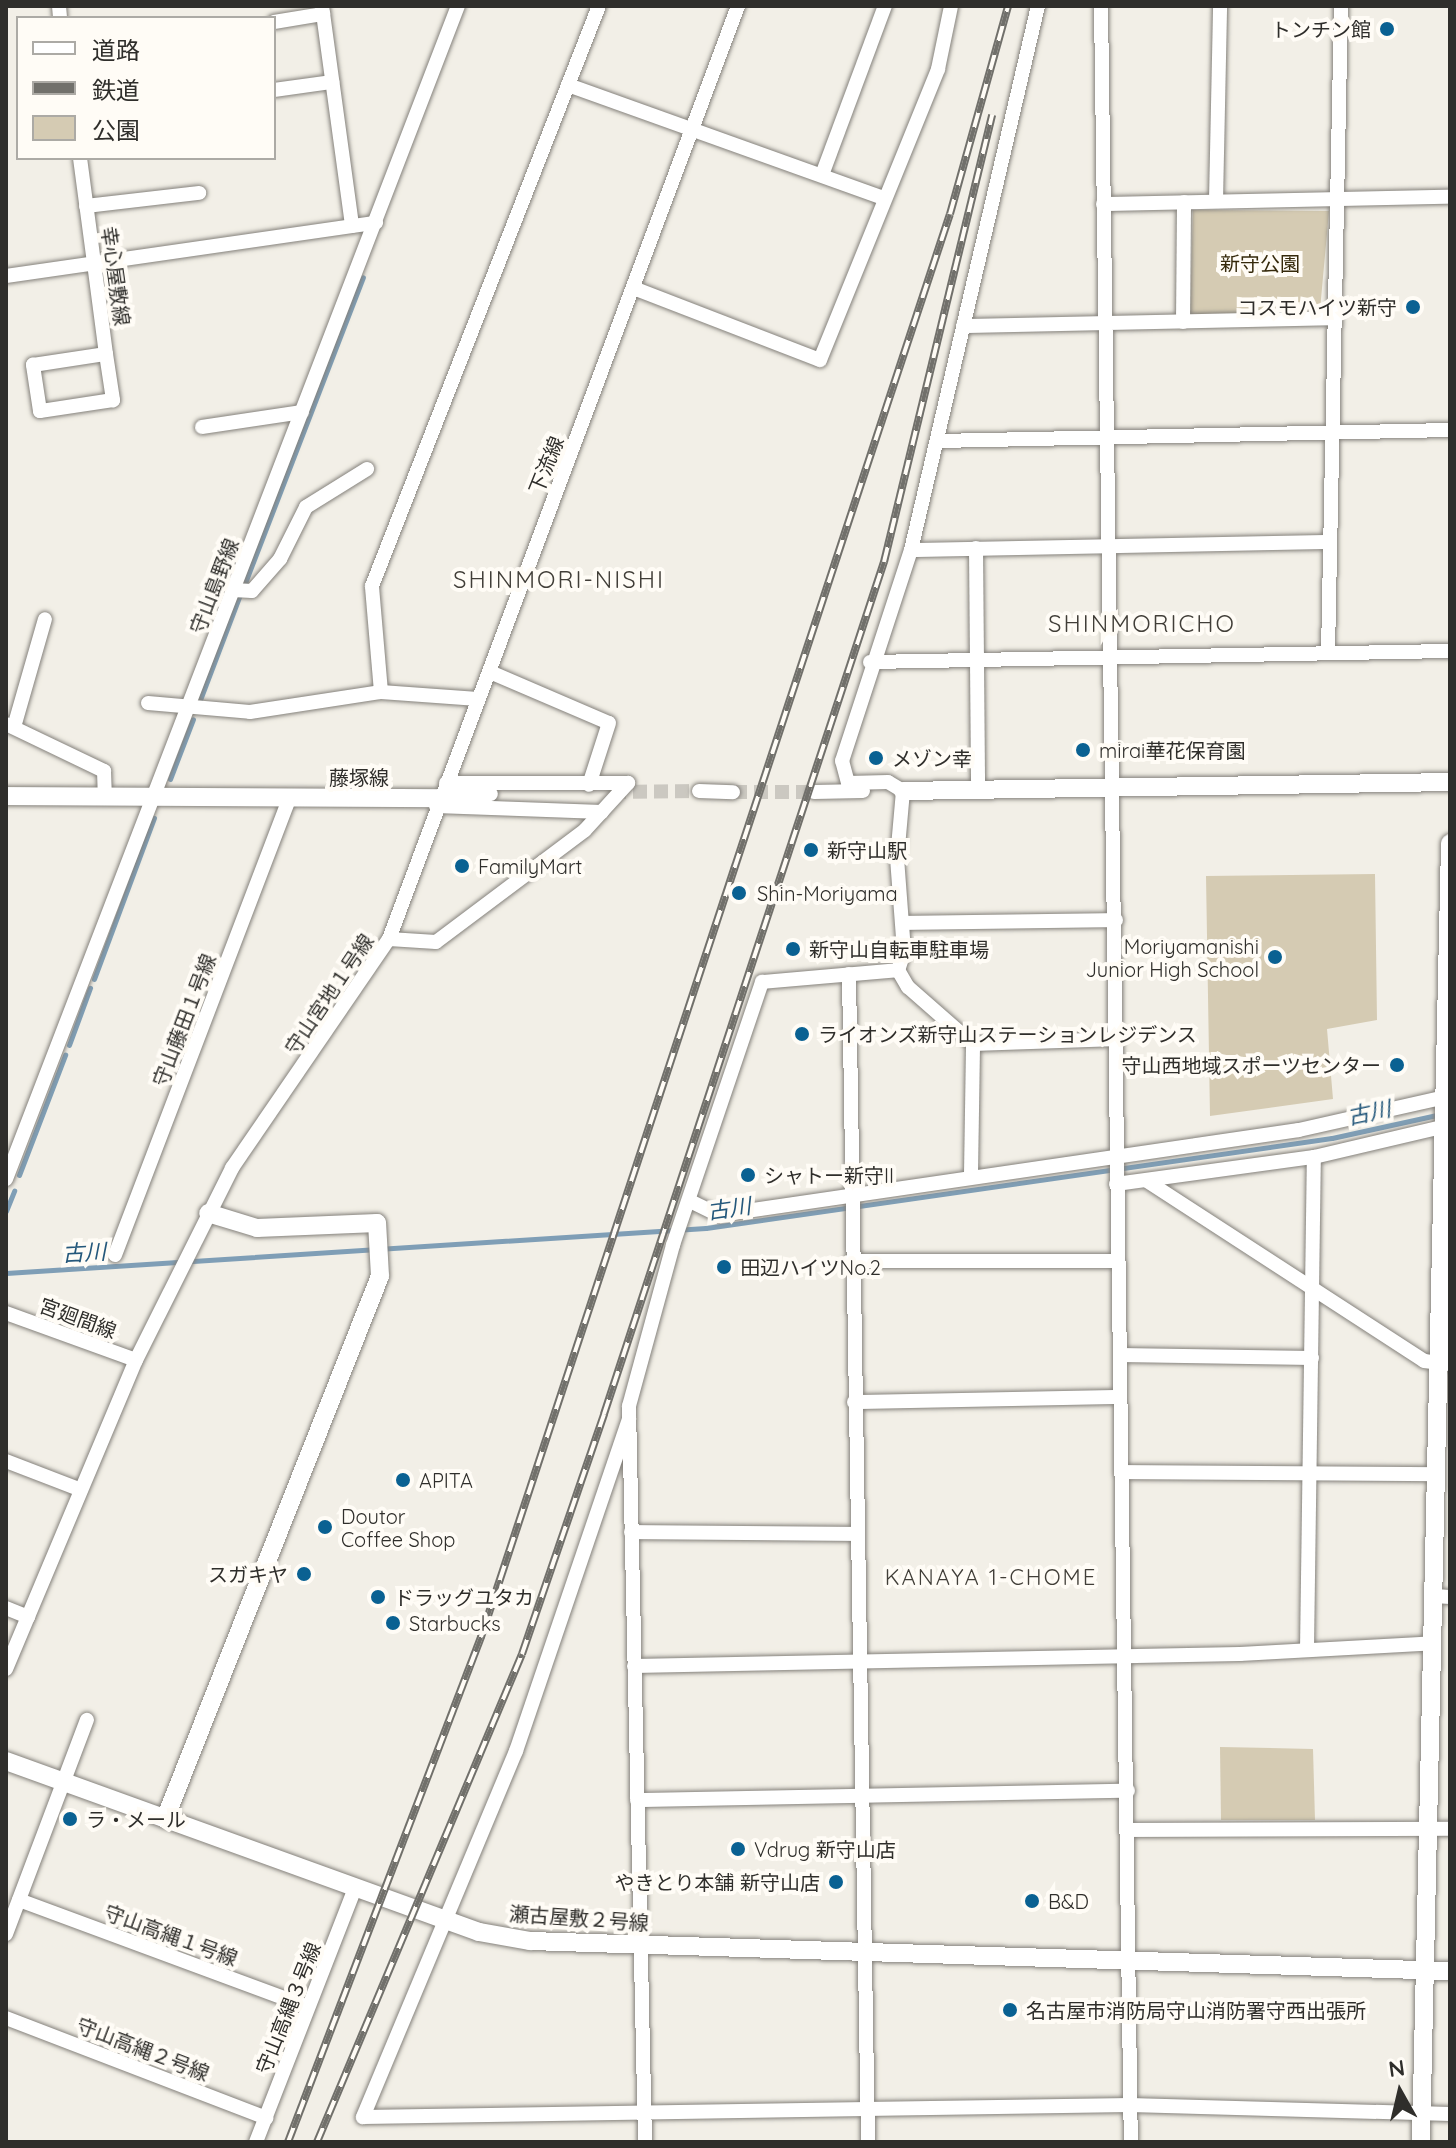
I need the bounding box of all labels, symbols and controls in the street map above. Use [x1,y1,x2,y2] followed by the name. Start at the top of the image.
[16,16,276,160] legend
[1271,17,1371,41] place label: トンチン館
[1378,20,1396,38] marker: トンチン館
[92,35,140,65] text: 道路
[92,75,140,105] text: 鉄道
[92,115,140,145] text: 公園
[97,225,135,327] street label: 幸心屋敷線
[1220,251,1300,275] park label: 新守公園
[1237,295,1397,319] place label: コスモハイツ新守
[1404,298,1422,316] marker: コスモハイツ新守
[524,433,568,497] street label: 下流線
[185,535,243,637] street label: 守山島野線
[453,566,665,594] district label: SHINMORI-NISHI
[1048,610,1236,638] district label: SHINMORICHO
[1099,738,1245,762] place label: mirai華花保育園
[1074,741,1092,759] marker: mirai華花保育園
[892,746,972,770] place label: メゾン幸
[867,749,885,767] marker: メゾン幸
[329,765,389,789] street label: 藤塚線
[827,838,907,862] place label: 新守山駅
[802,841,820,859] marker: 新守山駅
[478,854,582,878] place label: FamilyMart
[453,857,471,875] marker: FamilyMart
[757,881,898,905] place label: Shin-Moriyama
[728,882,750,904] marker: Shin-Moriyama
[280,929,378,1059] street label: 守山宮地１号線
[1085,934,1259,981] place label: Moriyamanishi Junior High School
[809,937,989,961] place label: 新守山自転車駐車場
[784,940,802,958] marker: 新守山自転車駐車場
[1266,948,1284,966] marker: Moriyamanishi Junior High School
[148,950,220,1090] street label: 守山藤田１号線
[818,1022,1198,1046] place label: ライオンズ新守山ステーションレジデンス
[793,1025,811,1043] marker: ライオンズ新守山ステーションレジデンス
[1121,1053,1381,1077] place label: 守山西地域スポーツセンター
[1388,1056,1406,1074] marker: 守山西地域スポーツセンター
[1345,1096,1393,1130] water label: 古川
[764,1163,894,1187] place label: シャトー新守II
[739,1166,757,1184] marker: シャトー新守II
[705,1193,753,1225] water label: 古川
[61,1239,107,1267] water label: 古川
[740,1255,881,1279] place label: 田辺ハイツNo.2
[715,1258,733,1276] marker: 田辺ハイツNo.2
[36,1293,120,1343] street label: 宮廻間線
[419,1468,473,1492] place label: APITA
[394,1471,412,1489] marker: APITA
[341,1504,455,1551] place label: Doutor Coffee Shop
[316,1518,334,1536] marker: Doutor Coffee Shop
[208,1562,288,1586] place label: スガキヤ
[295,1565,313,1583] marker: スガキヤ
[885,1565,1097,1591] district label: KANAYA 1-CHOME
[394,1585,534,1609] place label: ドラッグユタカ
[369,1588,387,1606] marker: ドラッグユタカ
[409,1611,501,1635] place label: Starbucks
[384,1614,402,1632] marker: Starbucks
[86,1807,186,1831] place label: ラ・メール
[61,1810,79,1828] marker: ラ・メール
[754,1837,896,1861] place label: Vdrug 新守山店
[729,1840,747,1858] marker: Vdrug 新守山店
[615,1870,820,1894] place label: やきとり本舗 新守山店
[827,1873,845,1891] marker: やきとり本舗 新守山店
[1048,1889,1089,1913] place label: B&D
[1023,1892,1041,1910] marker: B&D
[101,1900,241,1970] street label: 守山高縄１号線
[508,1901,650,1935] street label: 瀬古屋敷２号線
[251,1939,325,2077] street label: 守山高縄３号線
[1026,1998,1366,2022] place label: 名古屋市消防局守山消防署守西出張所
[1001,2001,1019,2019] marker: 名古屋市消防局守山消防署守西出張所
[73,2013,213,2085] street label: 守山高縄２号線
[1360,2052,1440,2132] north arrow
[1387,2053,1407,2083] text: N

